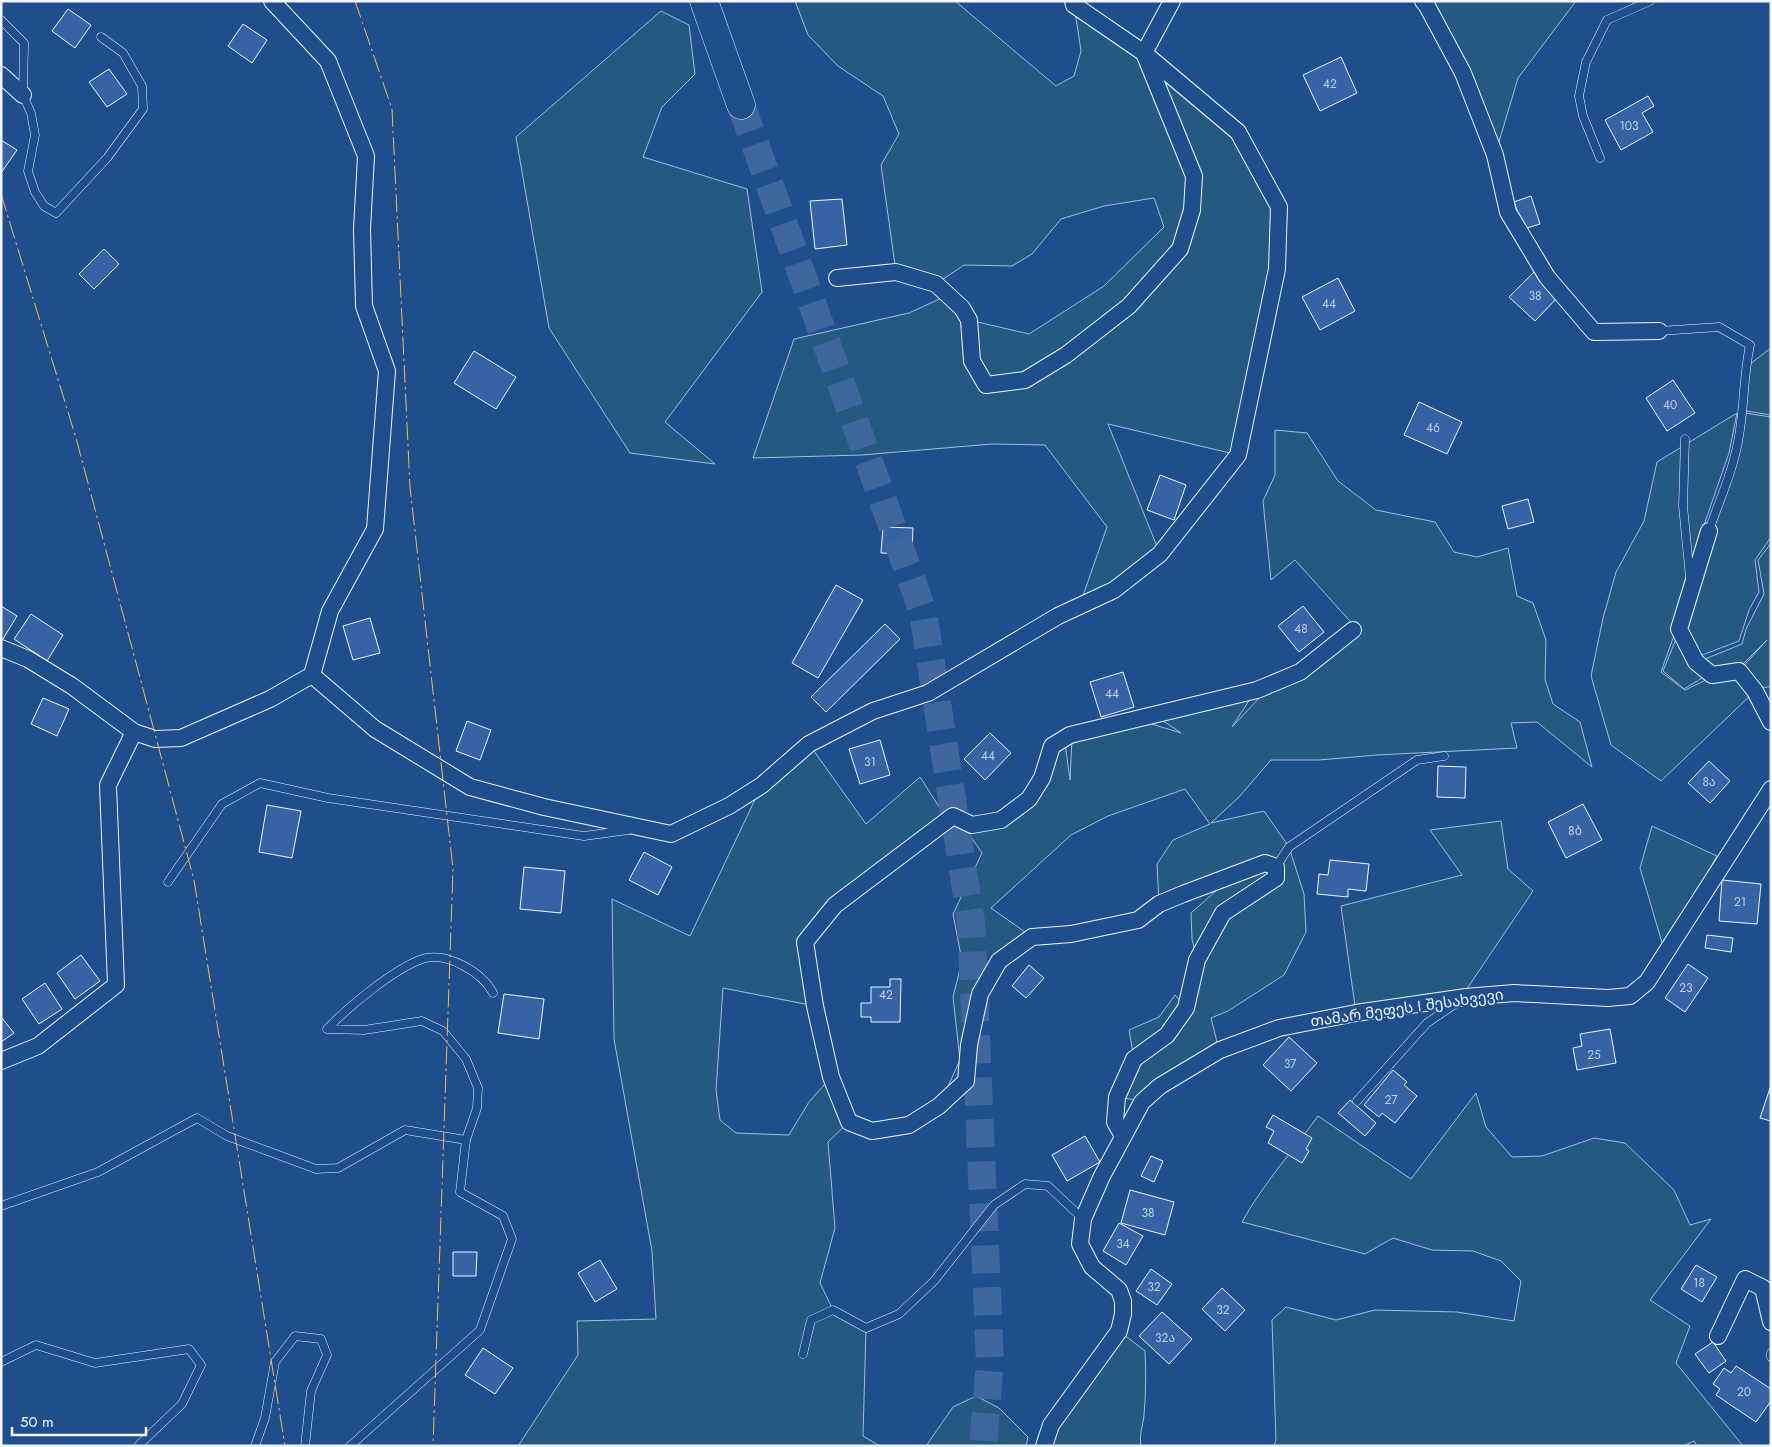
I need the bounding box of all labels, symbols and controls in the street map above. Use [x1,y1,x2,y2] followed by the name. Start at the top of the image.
[1323,75,1337,93] house number: 42
[1619,117,1639,135] house number: 103
[1528,287,1542,305] house number: 38
[1322,295,1336,313] house number: 44
[1663,396,1677,414] house number: 40
[1426,419,1440,437] house number: 46
[1294,620,1308,638] house number: 48
[1105,685,1119,703] house number: 44
[981,747,995,765] house number: 44
[864,753,876,771] house number: 31
[1702,773,1716,791] house number: 8ა
[1568,822,1582,840] house number: 8ბ
[1734,893,1746,911] house number: 21
[1679,979,1693,997] house number: 23
[1309,984,1505,1032] street label: თამარ მეფეს I შესახვევი
[879,986,893,1004] house number: 42
[1587,1046,1601,1064] house number: 25
[1284,1055,1297,1073] house number: 37
[1384,1091,1398,1109] house number: 27
[1141,1204,1155,1222] house number: 38
[1116,1235,1130,1253] house number: 34
[1693,1274,1705,1292] house number: 18
[1147,1278,1161,1296] house number: 32
[1216,1301,1230,1319] house number: 32
[1155,1329,1175,1347] house number: 32ა
[1737,1383,1751,1401] house number: 20
[12,1404,146,1436] scale bar
[20,1411,54,1433] text: 50 m

